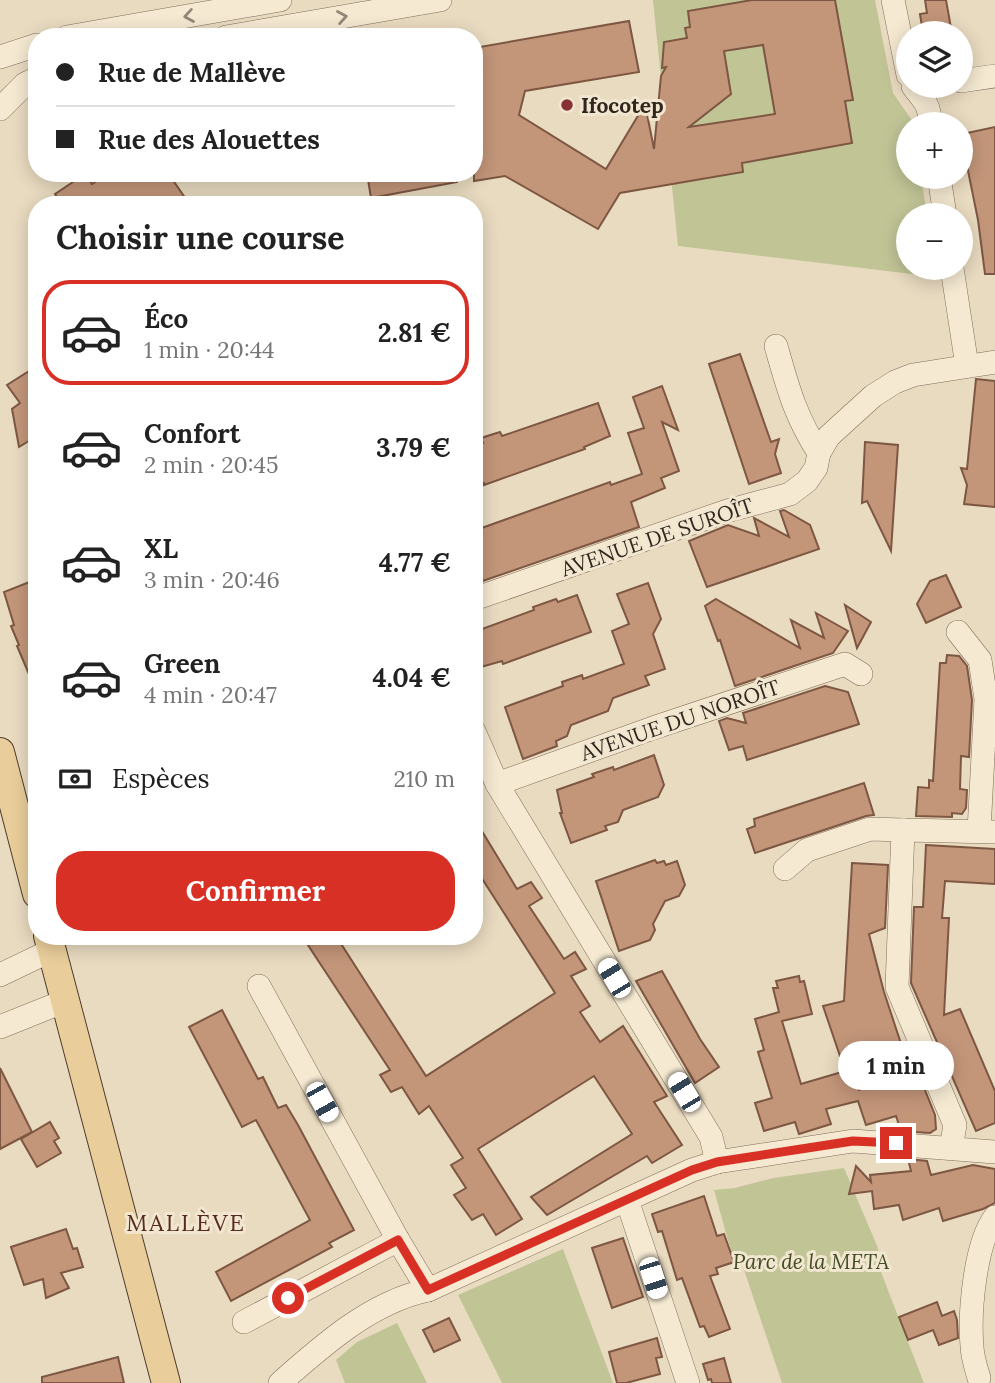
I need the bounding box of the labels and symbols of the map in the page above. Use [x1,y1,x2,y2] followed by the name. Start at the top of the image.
[183,8,194,23] one-way arrow
[336,10,348,25] one-way arrow
[581,92,664,119] place label: Ifocotep
[559,97,575,113] marker: Ifocotep
[556,491,757,583] street label: AVENUE DE SUROÎT
[576,673,783,767] street label: AVENUE DU NOROÎT
[595,955,634,1001] car
[838,1042,954,1090] callout: 1 min
[665,1069,704,1115] car
[303,1079,342,1125] car
[880,1127,912,1159] route end
[126,1208,246,1237] district label: MALLÈVE
[733,1248,889,1275] park label: Parc de la META
[637,1255,670,1301] car
[272,1282,304,1314] route start

